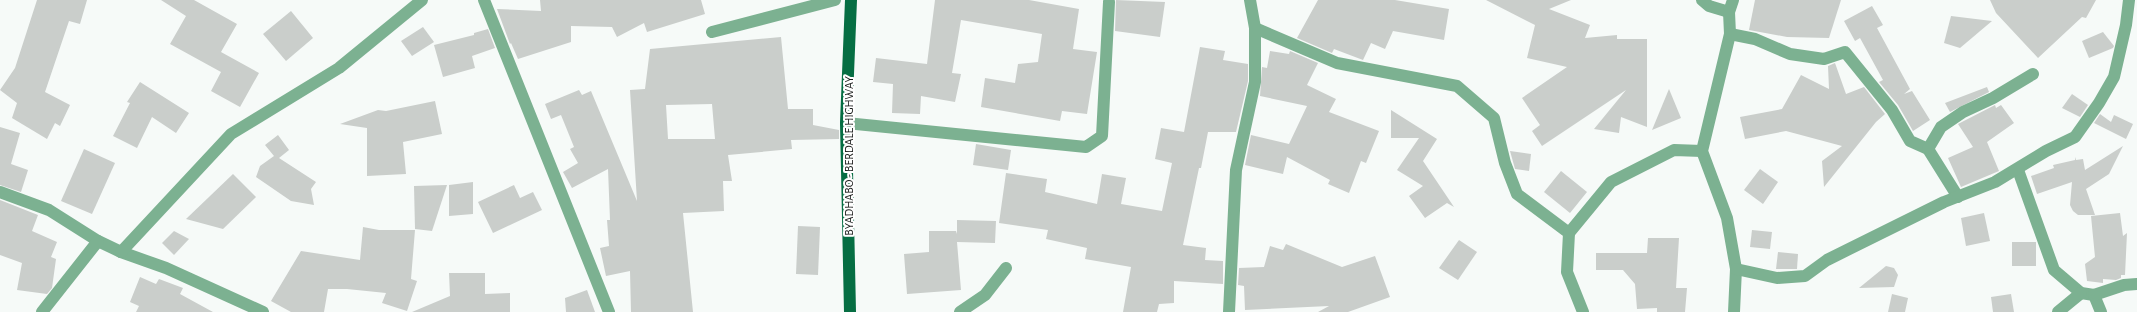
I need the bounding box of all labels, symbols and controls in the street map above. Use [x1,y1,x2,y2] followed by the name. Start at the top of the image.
[843,76,855,236] street label: BYADHABO - BERDALE HIGHWAY

